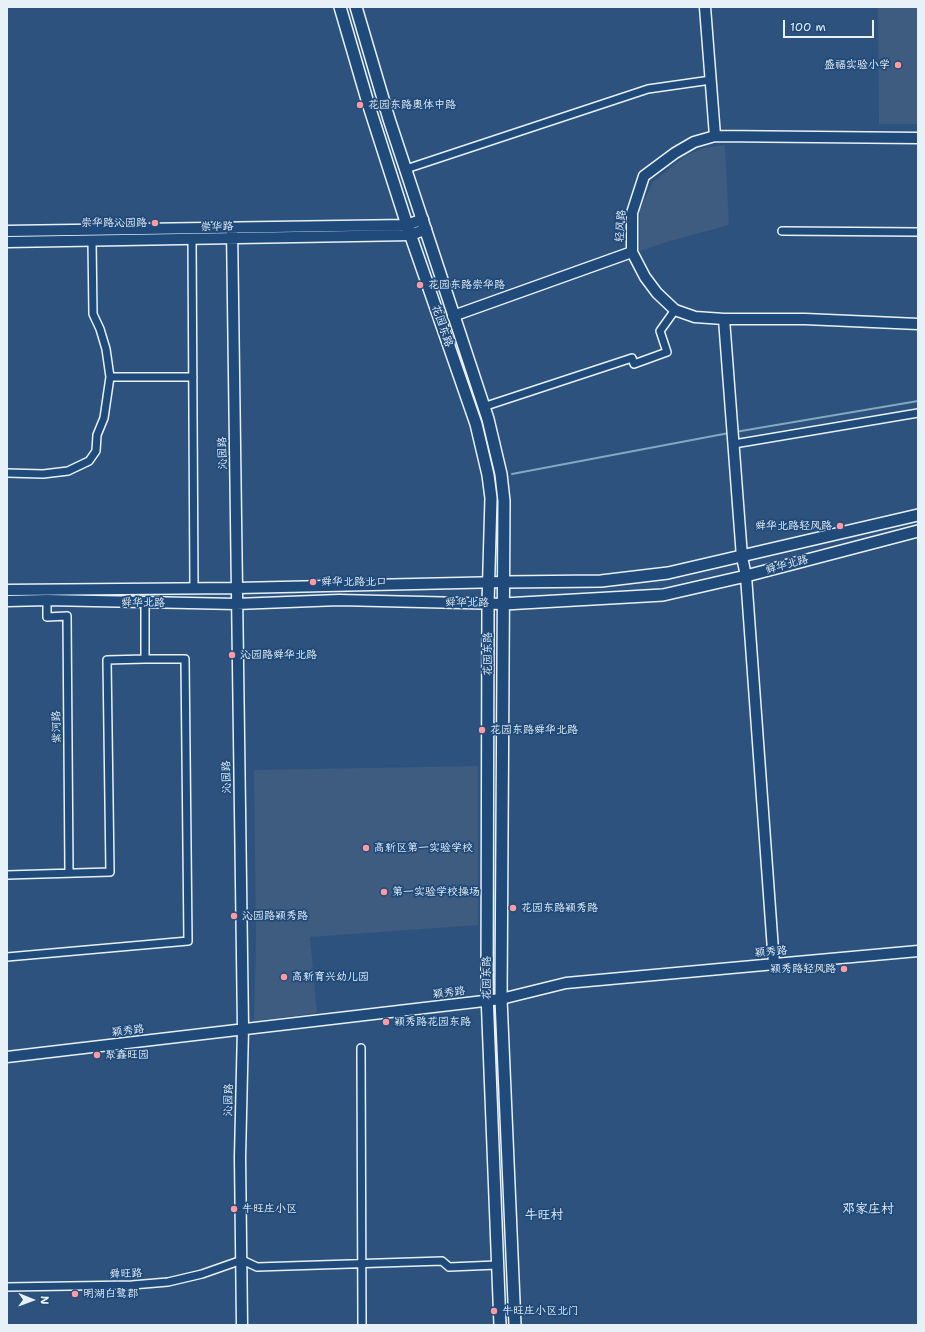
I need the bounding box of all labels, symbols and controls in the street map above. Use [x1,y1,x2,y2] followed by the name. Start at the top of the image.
[785,12,876,38] scale bar
[790,19,826,35] text: 100 m
[824,58,890,72] place label: 盛福实验小学
[893,60,903,70] marker: 盛福实验小学
[368,98,456,112] place label: 花园东路奥体中路
[355,100,365,110] marker: 花园东路奥体中路
[613,209,629,243] street label: 轻风路
[81,216,147,230] place label: 崇华路沁园路
[150,218,160,228] marker: 崇华路沁园路
[200,220,234,234] street label: 崇华路
[428,278,505,292] place label: 花园东路崇华路
[415,280,425,290] marker: 花园东路崇华路
[429,303,455,349] street label: 花园东路
[216,436,230,470] street label: 沁园路
[755,519,832,533] place label: 舜华北路轻风路
[835,521,845,531] marker: 舜华北路轻风路
[764,553,810,577] street label: 舜华北路
[321,575,387,589] place label: 舜华北路北口
[308,577,318,587] marker: 舜华北路北口
[121,596,165,610] street label: 舜华北路
[445,596,489,610] street label: 舜华北路
[481,632,495,676] street label: 花园东路
[240,648,317,662] place label: 沁园路舜华北路
[227,650,237,660] marker: 沁园路舜华北路
[50,710,64,744] street label: 紫河路
[490,723,578,737] place label: 花园东路舜华北路
[477,725,487,735] marker: 花园东路舜华北路
[220,760,234,794] street label: 沁园路
[374,841,473,855] place label: 高新区第一实验学校
[361,843,371,853] marker: 高新区第一实验学校
[392,885,480,899] place label: 第一实验学校操场
[379,887,389,897] marker: 第一实验学校操场
[521,901,598,915] place label: 花园东路颖秀路
[508,903,518,913] marker: 花园东路颖秀路
[242,909,308,923] place label: 沁园路颖秀路
[229,911,239,921] marker: 沁园路颖秀路
[754,944,788,960] street label: 颖秀路
[480,956,494,1000] street label: 花园东路
[770,962,836,976] place label: 颖秀路轻风路
[839,964,849,974] marker: 颖秀路轻风路
[292,970,369,984] place label: 高新育兴幼儿园
[279,972,289,982] marker: 高新育兴幼儿园
[432,984,466,1002] street label: 颖秀路
[394,1015,471,1029] place label: 颖秀路花园东路
[381,1017,391,1027] marker: 颖秀路花园东路
[111,1022,145,1040] street label: 颖秀路
[105,1048,149,1062] place label: 聚鑫旺园
[92,1050,102,1060] marker: 聚鑫旺园
[222,1083,236,1117] street label: 沁园路
[242,1202,297,1216] place label: 牛旺庄小区
[842,1202,894,1218] district label: 邓家庄村
[229,1204,239,1214] marker: 牛旺庄小区
[525,1208,563,1224] district label: 牛旺村
[109,1267,143,1281] street label: 舜旺路
[12,1280,52,1320] north arrow
[83,1287,138,1301] place label: 明湖白鹭郡
[70,1289,80,1299] marker: 明湖白鹭郡
[37,1296,52,1305] text: N
[502,1304,579,1318] place label: 牛旺庄小区北门
[489,1306,499,1316] marker: 牛旺庄小区北门

